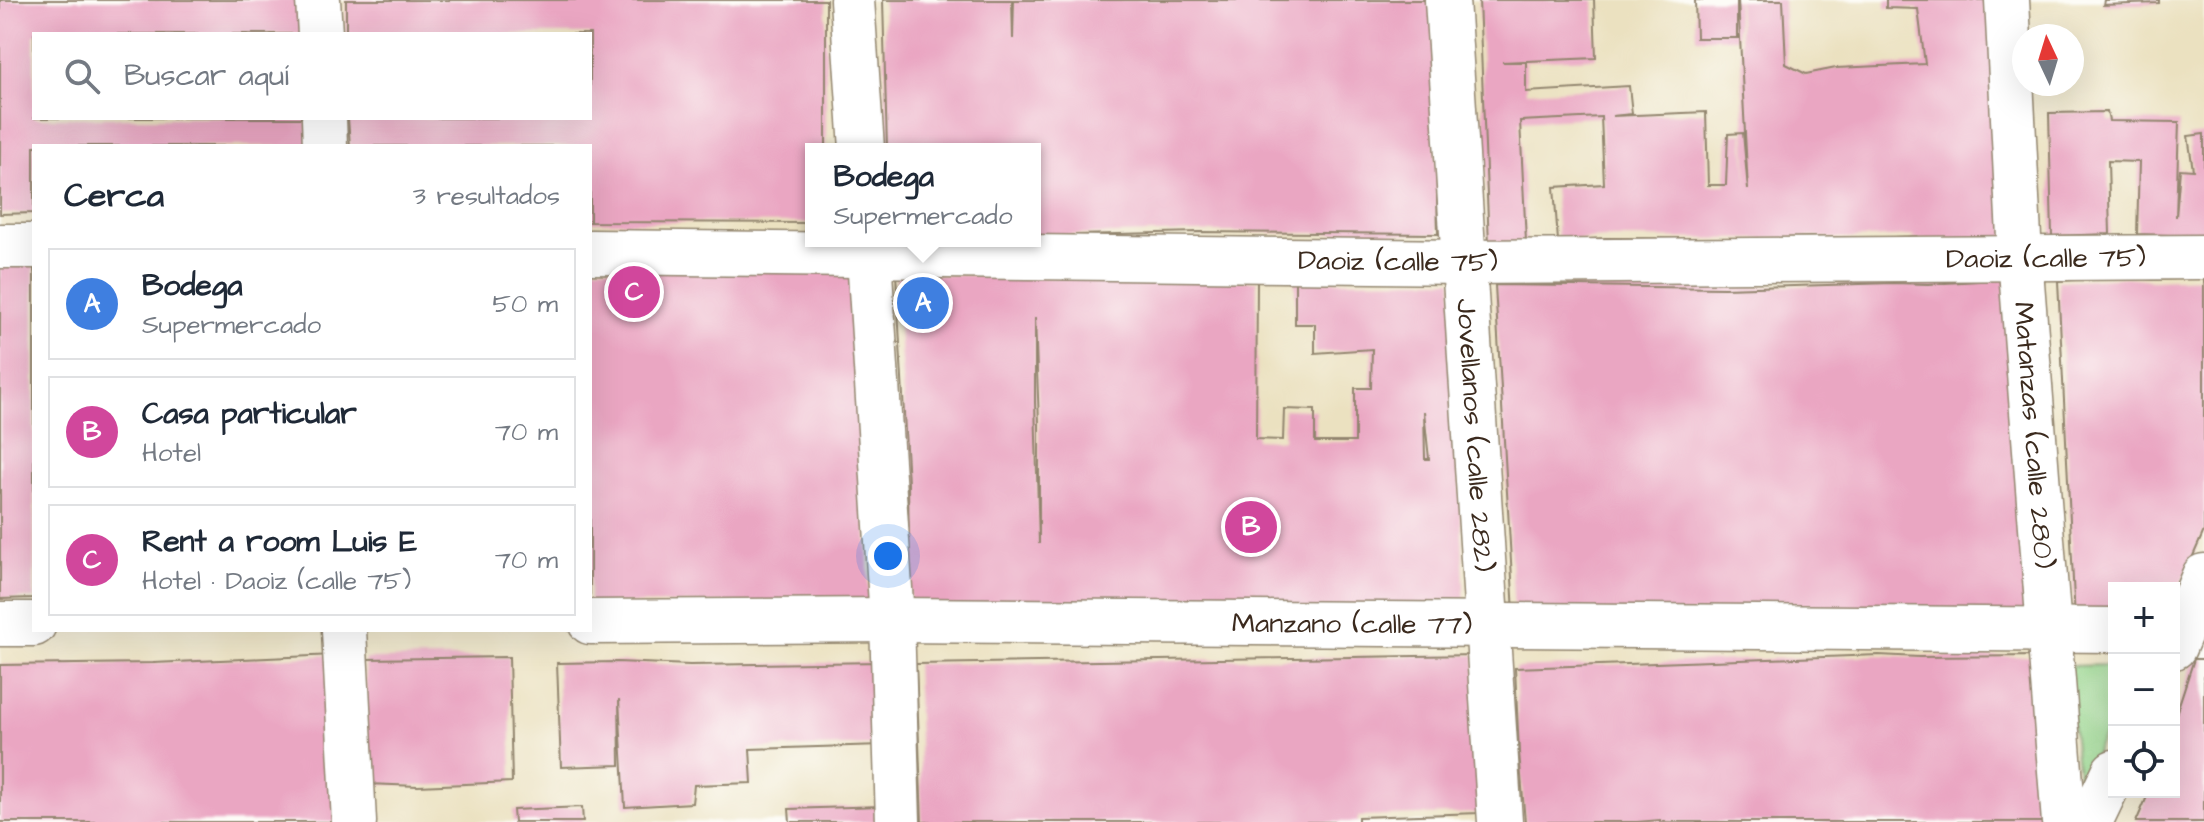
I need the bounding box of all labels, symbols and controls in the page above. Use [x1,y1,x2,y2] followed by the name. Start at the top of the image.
[2012,24,2084,96] north arrow
[32,32,592,120] search box
[60,54,104,98] icon: search
[124,55,289,97] text: Buscar aquí
[805,143,1041,247] popup
[833,156,934,198] text: Bodega
[64,172,164,220] text: Cerca
[413,178,560,214] text: 3 resultados
[833,198,1013,234] text: Supermercado
[1946,238,2146,278] street label: Daoiz (calle 75)
[1298,241,1498,282] street label: Daoiz (calle 75)
[608,262,660,322] pin: C
[142,265,243,307] text: Bodega
[897,273,949,333] pin: A
[84,286,100,322] text: A
[493,286,558,322] text: 50 m
[1447,297,1503,573] street label: Jovellanos (calle 282)
[2004,300,2064,570] street label: Matanzas (calle 280)
[142,307,321,343] text: Supermercado
[142,393,357,435] text: Casa particular
[83,414,101,450] text: B
[495,414,558,450] text: 70 m
[142,435,201,471] text: Hotel
[1225,497,1277,557] pin: B
[142,521,417,563] text: Rent a room Luis E
[868,536,908,576] your location
[83,542,101,578] text: C
[495,542,558,578] text: 70 m
[142,563,411,599] text: Hotel · Daoiz (calle 75)
[2108,582,2180,798] map controls
[2108,582,2180,654] button: +
[1232,603,1472,644] street label: Manzano (calle 77)
[2108,654,2180,726] button: −
[2108,726,2180,798] button: locate

